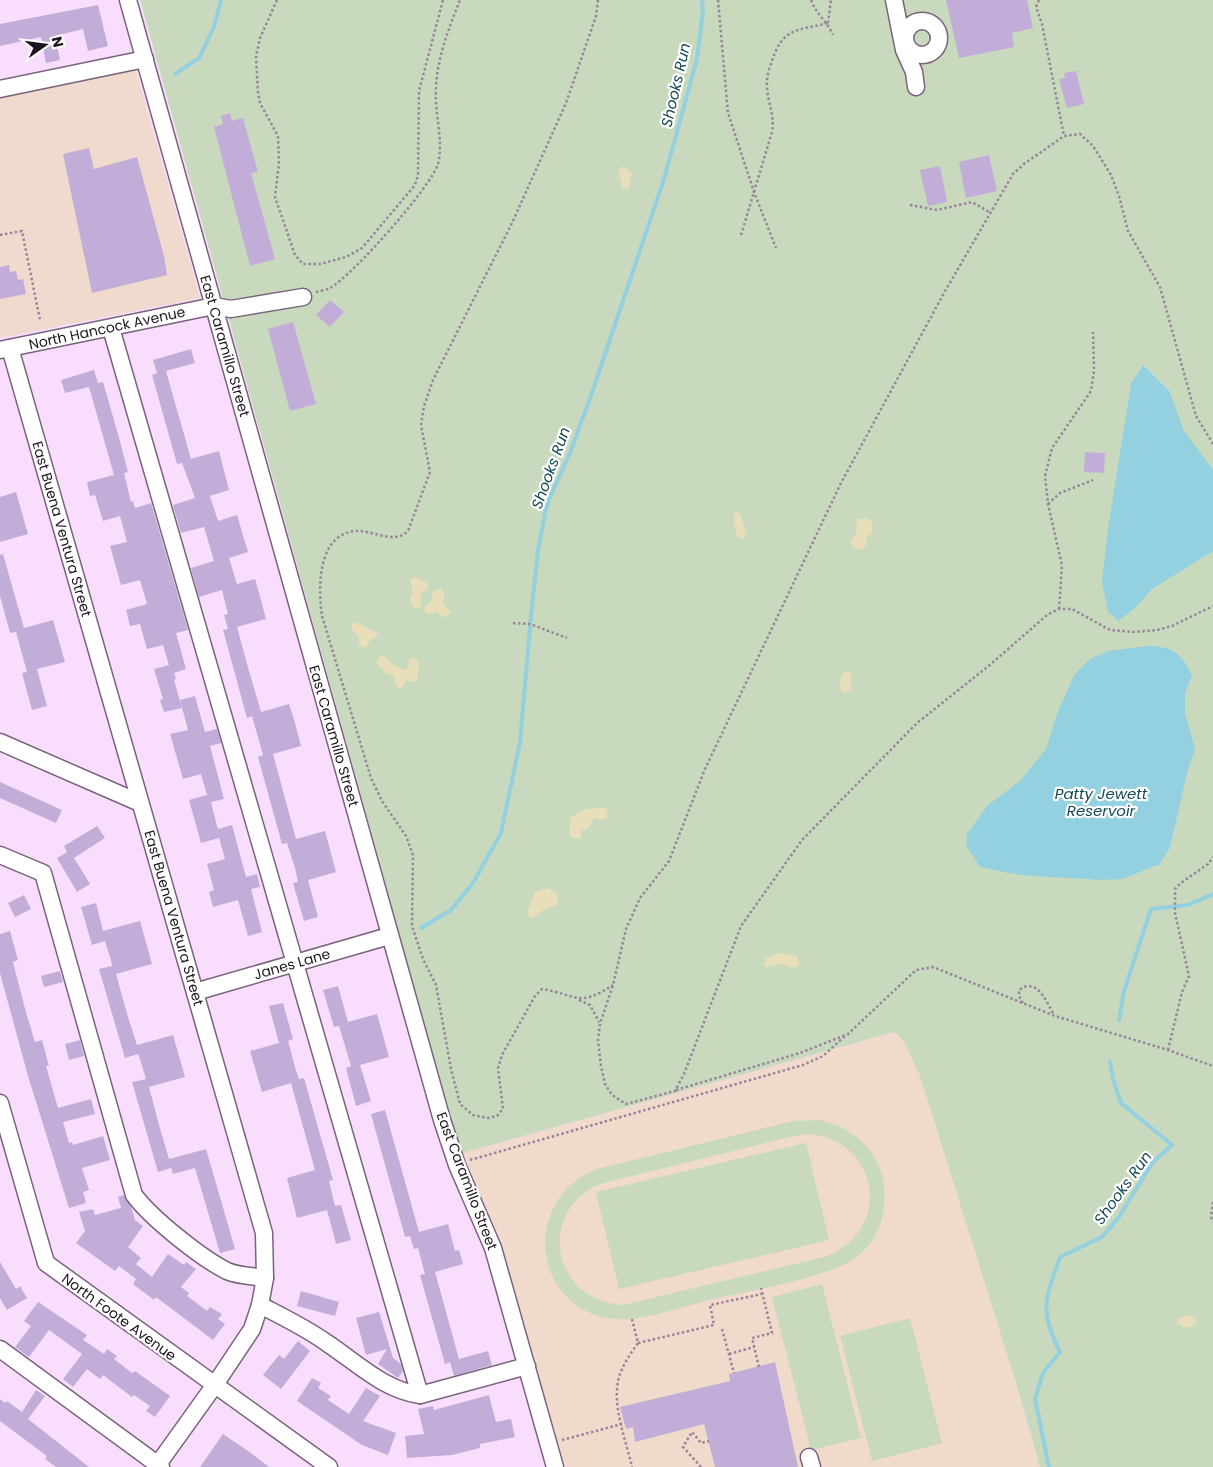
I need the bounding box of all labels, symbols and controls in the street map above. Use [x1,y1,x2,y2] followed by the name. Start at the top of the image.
[20,20,70,70] north arrow
[47,34,69,49] text: N
[656,41,695,129] water label: Shooks Run
[195,273,255,419] street label: East Caramillo Street
[27,302,187,354] street label: North Hancock Avenue
[526,424,575,512] water label: Shooks Run
[27,439,97,619] street label: East Buena Ventura Street
[304,663,364,809] street label: East Caramillo Street
[1055,783,1148,821] water label: Patty Jewett Reservoir
[139,828,209,1008] street label: East Buena Ventura Street
[251,943,333,984] street label: Janes Lane
[431,1109,503,1253] street label: East Caramillo Street
[1089,1147,1156,1229] water label: Shooks Run
[58,1269,180,1366] street label: North Foote Avenue

